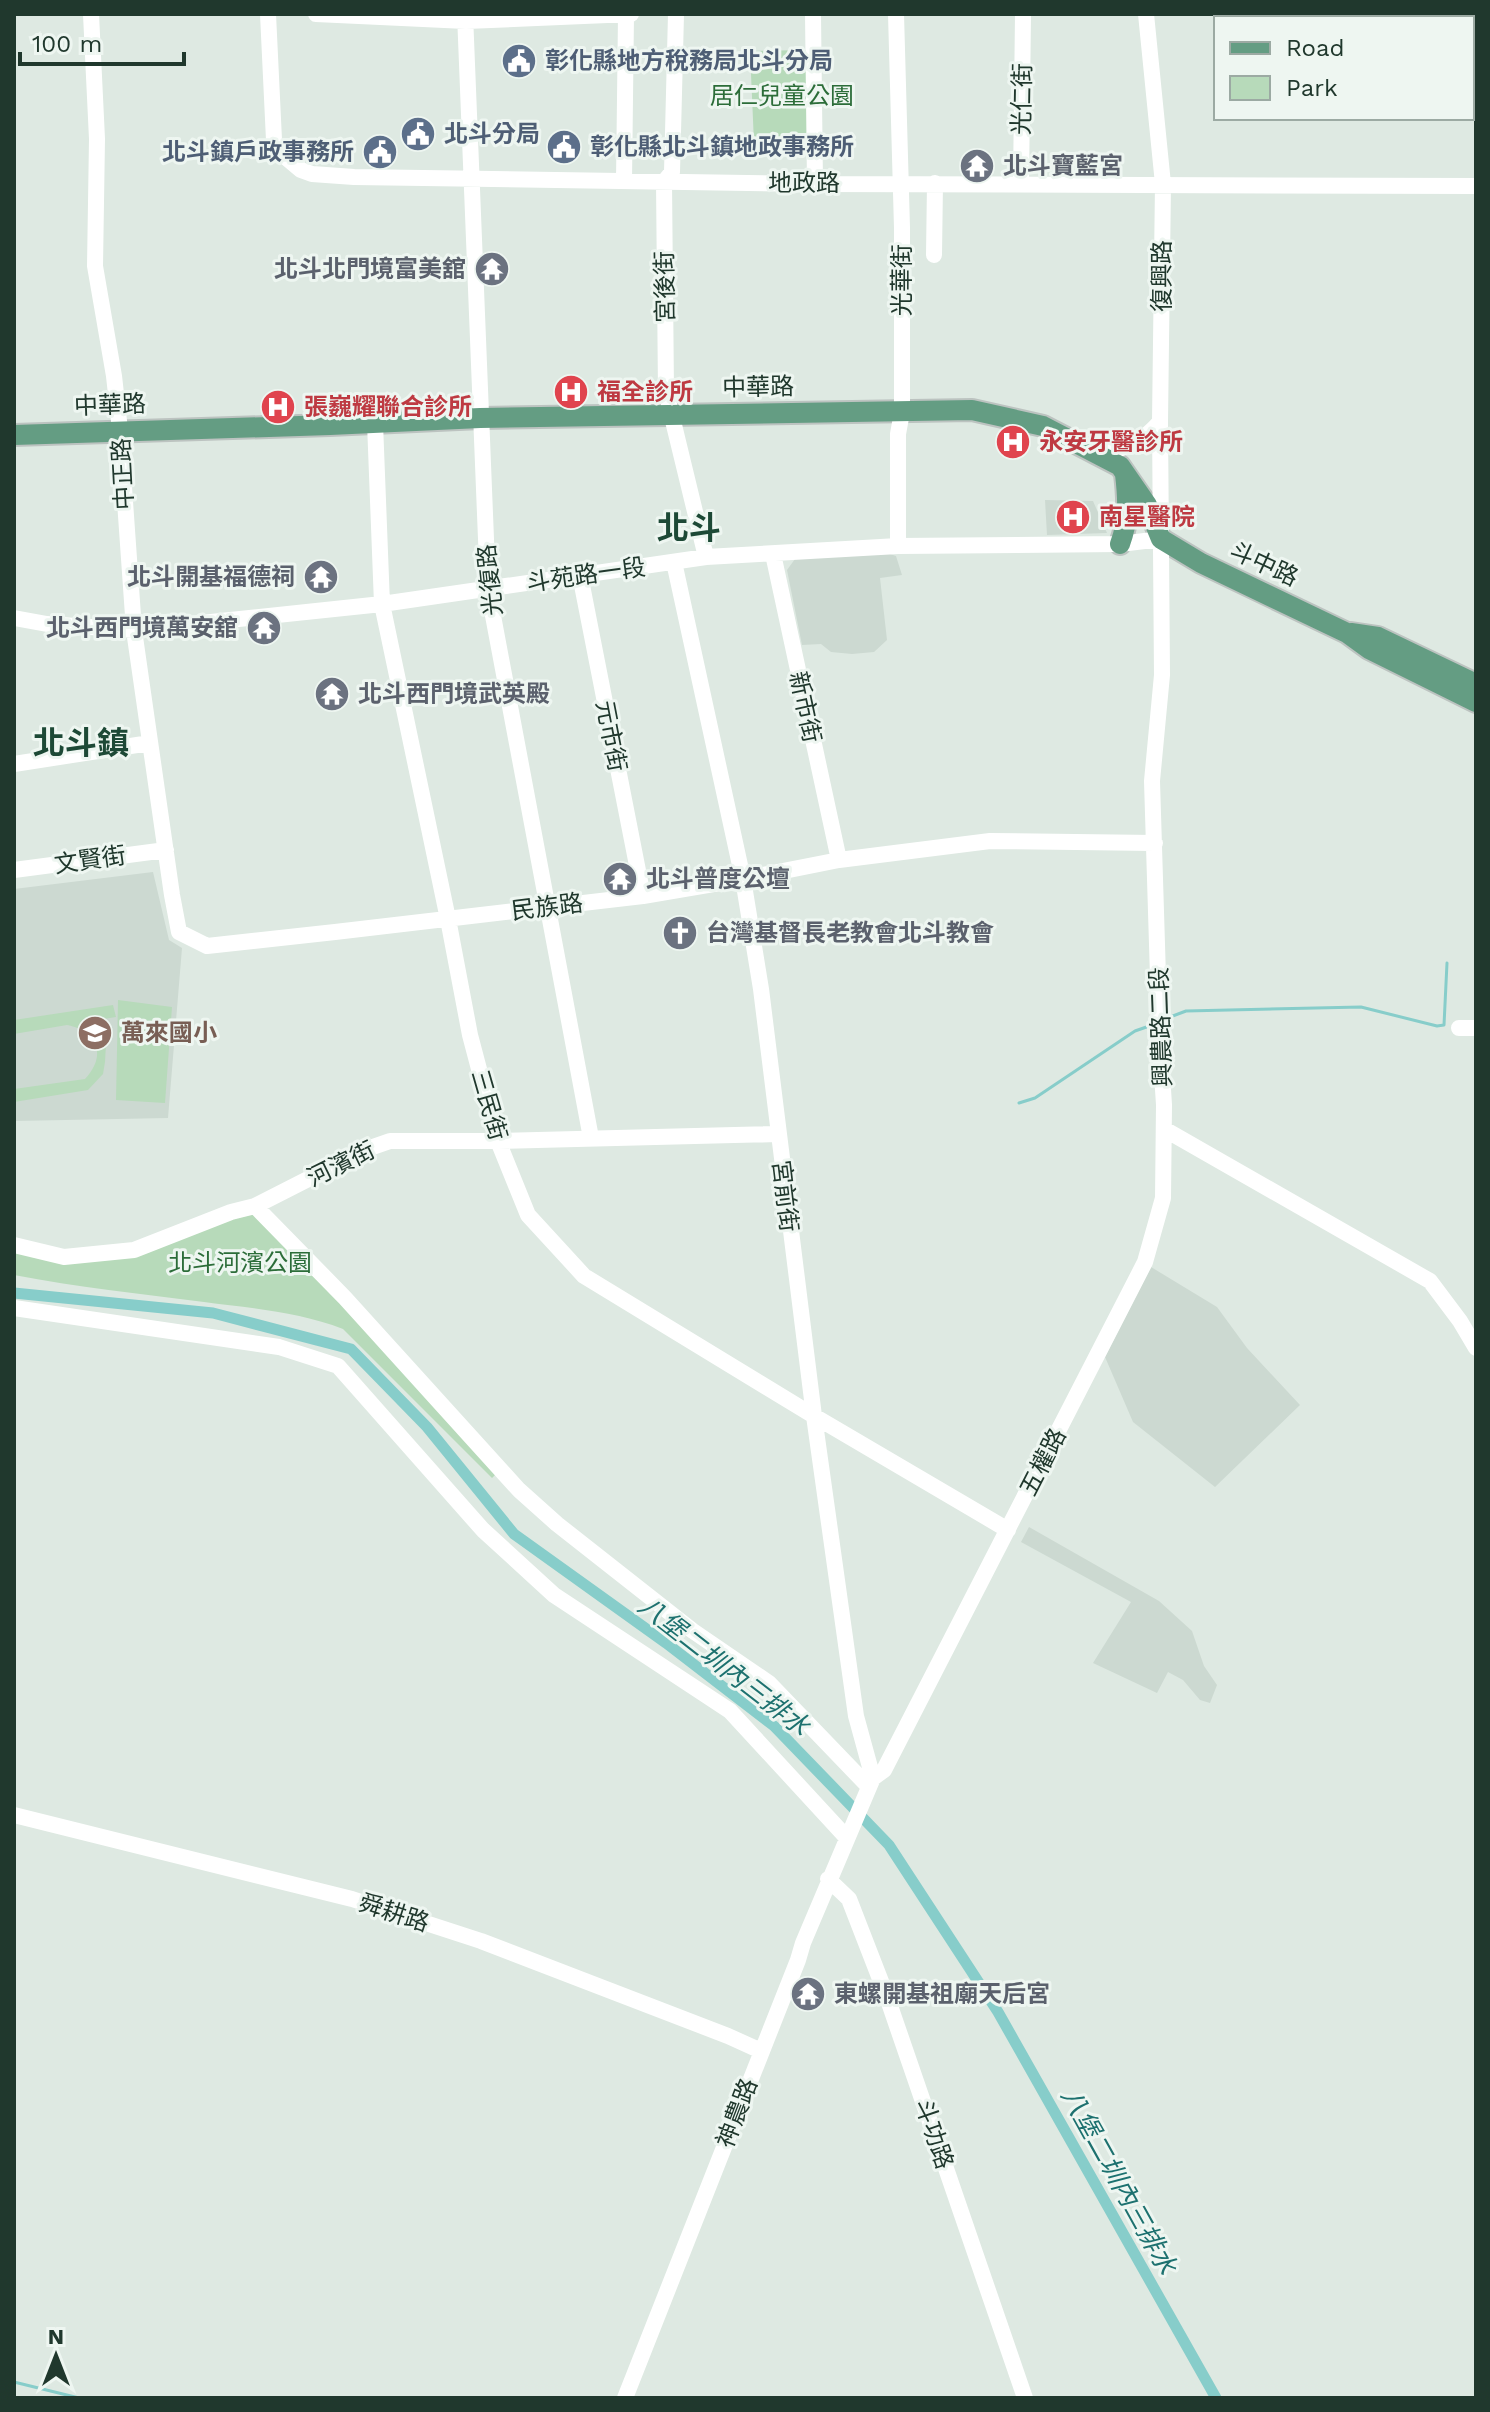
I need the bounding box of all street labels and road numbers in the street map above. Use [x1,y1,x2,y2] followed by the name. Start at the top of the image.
[1007,63,1037,135] street label: 光仁街
[768,169,840,197] street label: 地政路
[1148,240,1176,312] street label: 復興路
[888,244,916,316] street label: 光華街
[650,251,680,323] street label: 宮後街
[722,372,794,402] street label: 中華路
[74,390,146,420] street label: 中華路
[107,437,139,511] street label: 中正路
[1225,536,1303,592] street label: 斗中路
[472,543,508,617] street label: 光復路
[525,553,647,597] street label: 斗苑路一段
[784,669,826,745] street label: 新市街
[590,698,632,774] street label: 元市街
[52,841,128,879] street label: 文賢街
[510,889,584,925] street label: 民族路
[1145,967,1177,1087] street label: 興農路二段
[466,1067,512,1143] street label: 三民街
[303,1136,379,1192] street label: 河濱街
[767,1159,803,1233] street label: 宮前街
[1014,1424,1072,1500] street label: 五權路
[355,1889,433,1937] street label: 舜耕路
[711,2074,763,2152] street label: 神農路
[909,2095,959,2173] street label: 斗功路

